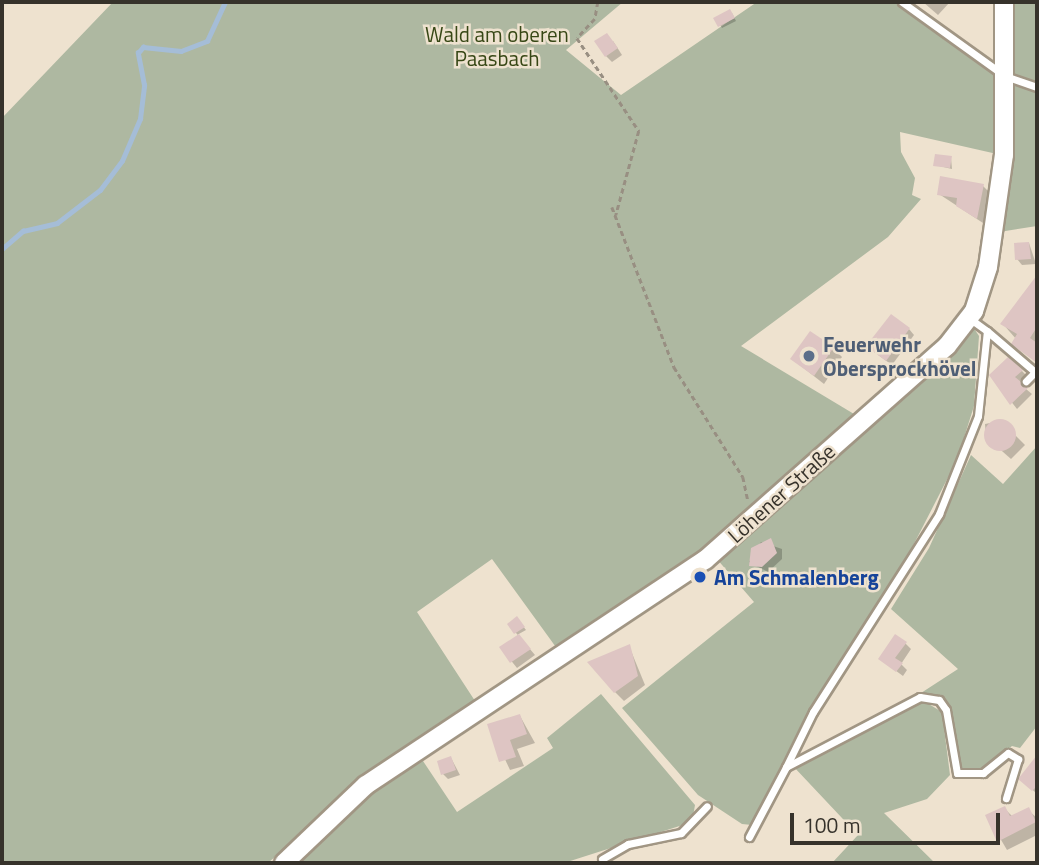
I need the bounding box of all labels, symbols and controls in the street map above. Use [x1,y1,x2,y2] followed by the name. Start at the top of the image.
[425,21,569,71] park label: Wald am oberen Paasbach
[823,331,976,381] place label: Feuerwehr Obersprockhövel
[801,348,817,364] marker: Feuerwehr Obersprockhövel
[722,438,840,548] street label: Löhener Straße
[714,564,879,590] place label: Am Schmalenberg
[692,569,708,585] marker: Am Schmalenberg
[794,798,1004,842] scale bar
[803,809,860,841] text: 100 m

